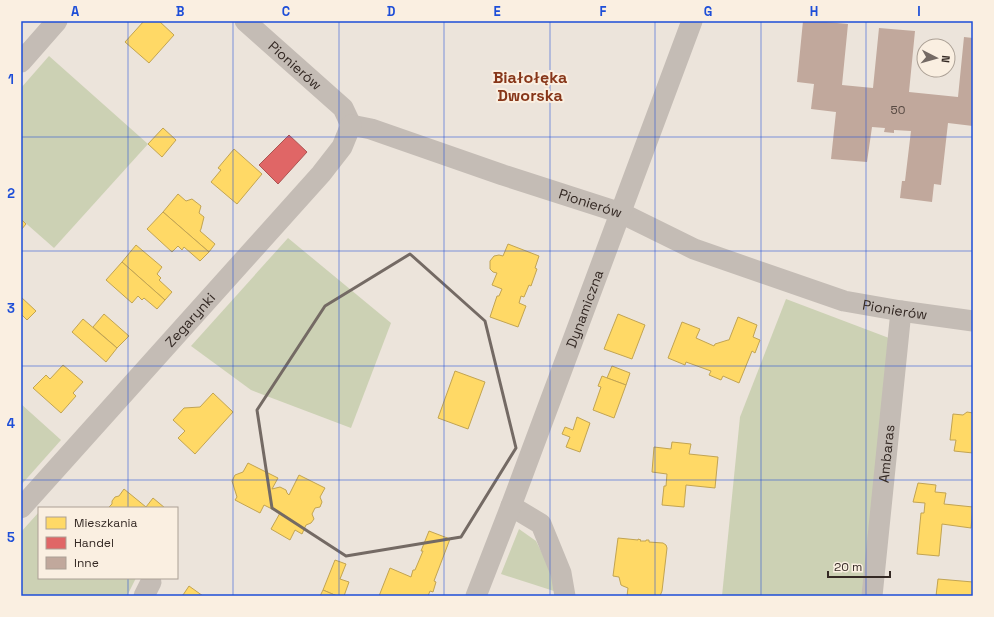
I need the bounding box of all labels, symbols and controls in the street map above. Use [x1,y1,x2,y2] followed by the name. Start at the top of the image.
[71,3,80,20] text: A
[176,3,185,20] text: B
[282,3,290,20] text: C
[387,3,396,20] text: D
[493,3,501,20] text: E
[600,3,607,20] text: F
[704,3,712,20] text: G
[810,3,818,20] text: H
[917,3,921,20] text: I
[265,37,326,94] street label: Pionierów
[916,38,956,78] north arrow
[939,55,953,63] text: N
[493,67,567,106] district label: Białołęka Dworska
[8,71,14,88] text: 1
[891,102,905,118] house number: 50
[7,185,15,202] text: 2
[556,185,624,222] street label: Pionierów
[562,267,607,350] street label: Dynamiczna
[161,289,219,351] street label: Zegarynki
[861,295,929,324] street label: Pionierów
[7,300,15,317] text: 3
[7,415,15,432] text: 4
[875,424,898,484] street label: Ambaras
[38,507,178,579] legend
[74,515,138,531] text: Mieszkania
[7,529,15,546] text: 5
[74,535,114,551] text: Handel
[828,553,890,579] scale bar
[74,555,99,571] text: Inne
[834,559,862,575] text: 20 m

